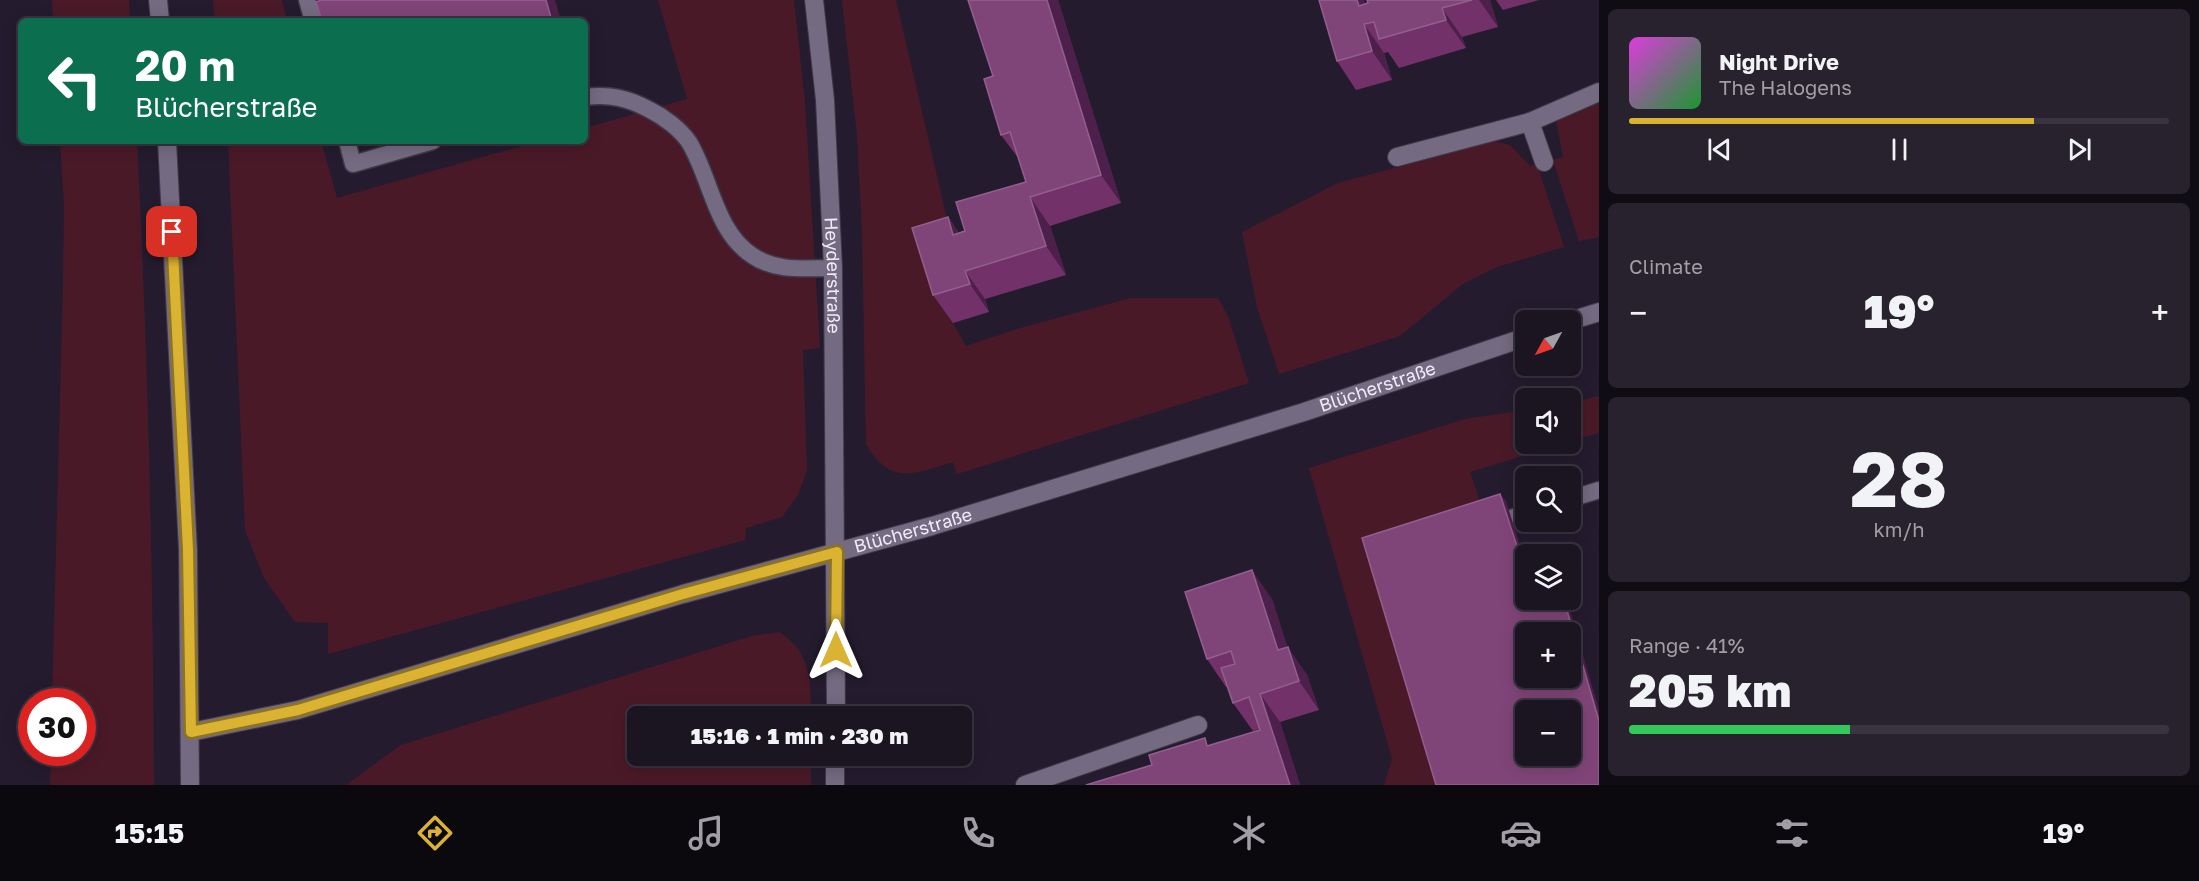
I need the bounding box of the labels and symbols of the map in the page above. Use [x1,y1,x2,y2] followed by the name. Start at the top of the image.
[146,206,197,257] pin
[821,216,845,334] street label: Heyderstraße
[1515,310,1581,376] north arrow
[1316,356,1438,416] street label: Blücherstraße
[851,502,975,557] street label: Blücherstraße
[804,618,868,682] position arrow
[18,688,96,766] speed limit sign: 30

